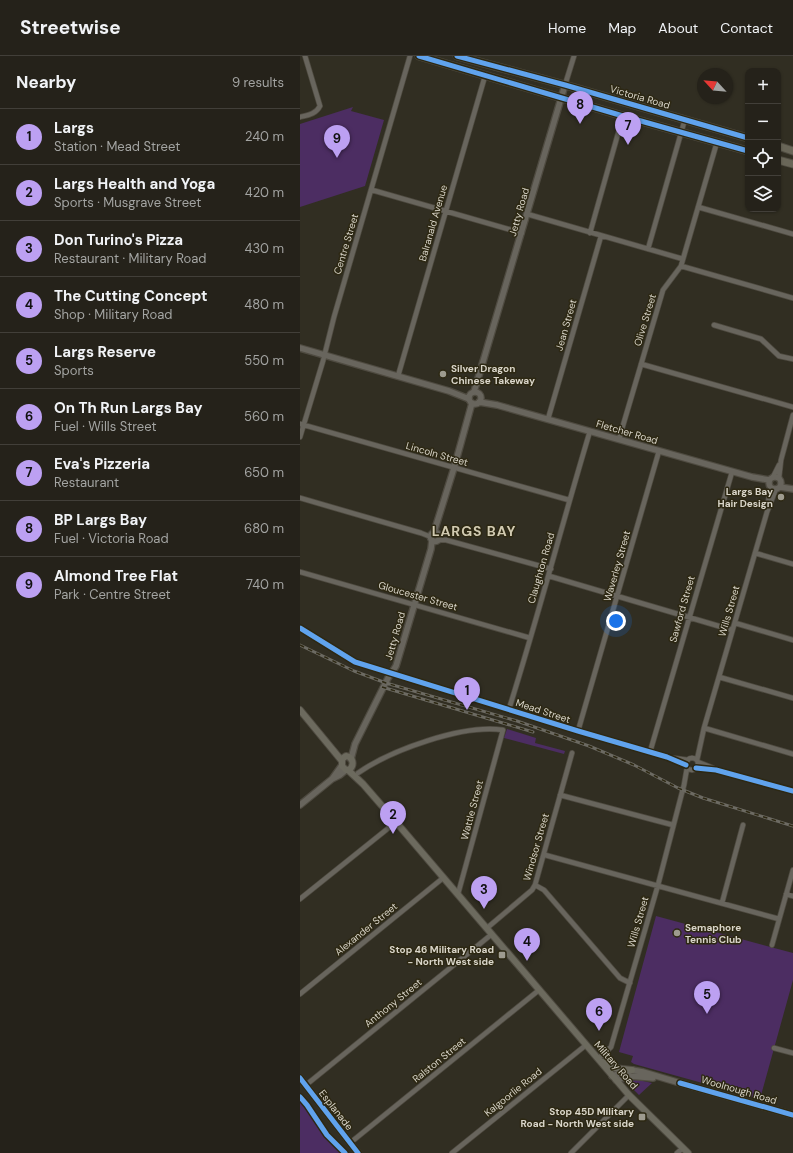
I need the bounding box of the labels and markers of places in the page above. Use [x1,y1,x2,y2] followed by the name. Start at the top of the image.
[567,91,593,124] pin: 8
[615,112,641,145] pin: 7
[324,125,350,158] pin: 9
[451,362,535,387] place label: Silver Dragon Chinese Takeway
[438,369,448,379] marker: Silver Dragon Chinese Takeway
[718,485,773,510] place label: Largs Bay Hair Design
[776,492,786,502] marker: Largs Bay Hair Design
[454,677,480,710] pin: 1
[380,801,406,834] pin: 2
[471,876,497,909] pin: 3
[685,921,742,946] place label: Semaphore Tennis Club
[514,928,540,961] pin: 4
[672,928,682,938] marker: Semaphore Tennis Club
[389,943,494,968] place label: Stop 46 Military Road - North West side
[497,950,507,960] marker: Stop 46 Military Road - North West side
[694,981,720,1014] pin: 5
[586,998,612,1031] pin: 6
[521,1105,634,1130] place label: Stop 45D Military Road - North West side
[637,1112,647,1122] marker: Stop 45D Military Road - North West side

